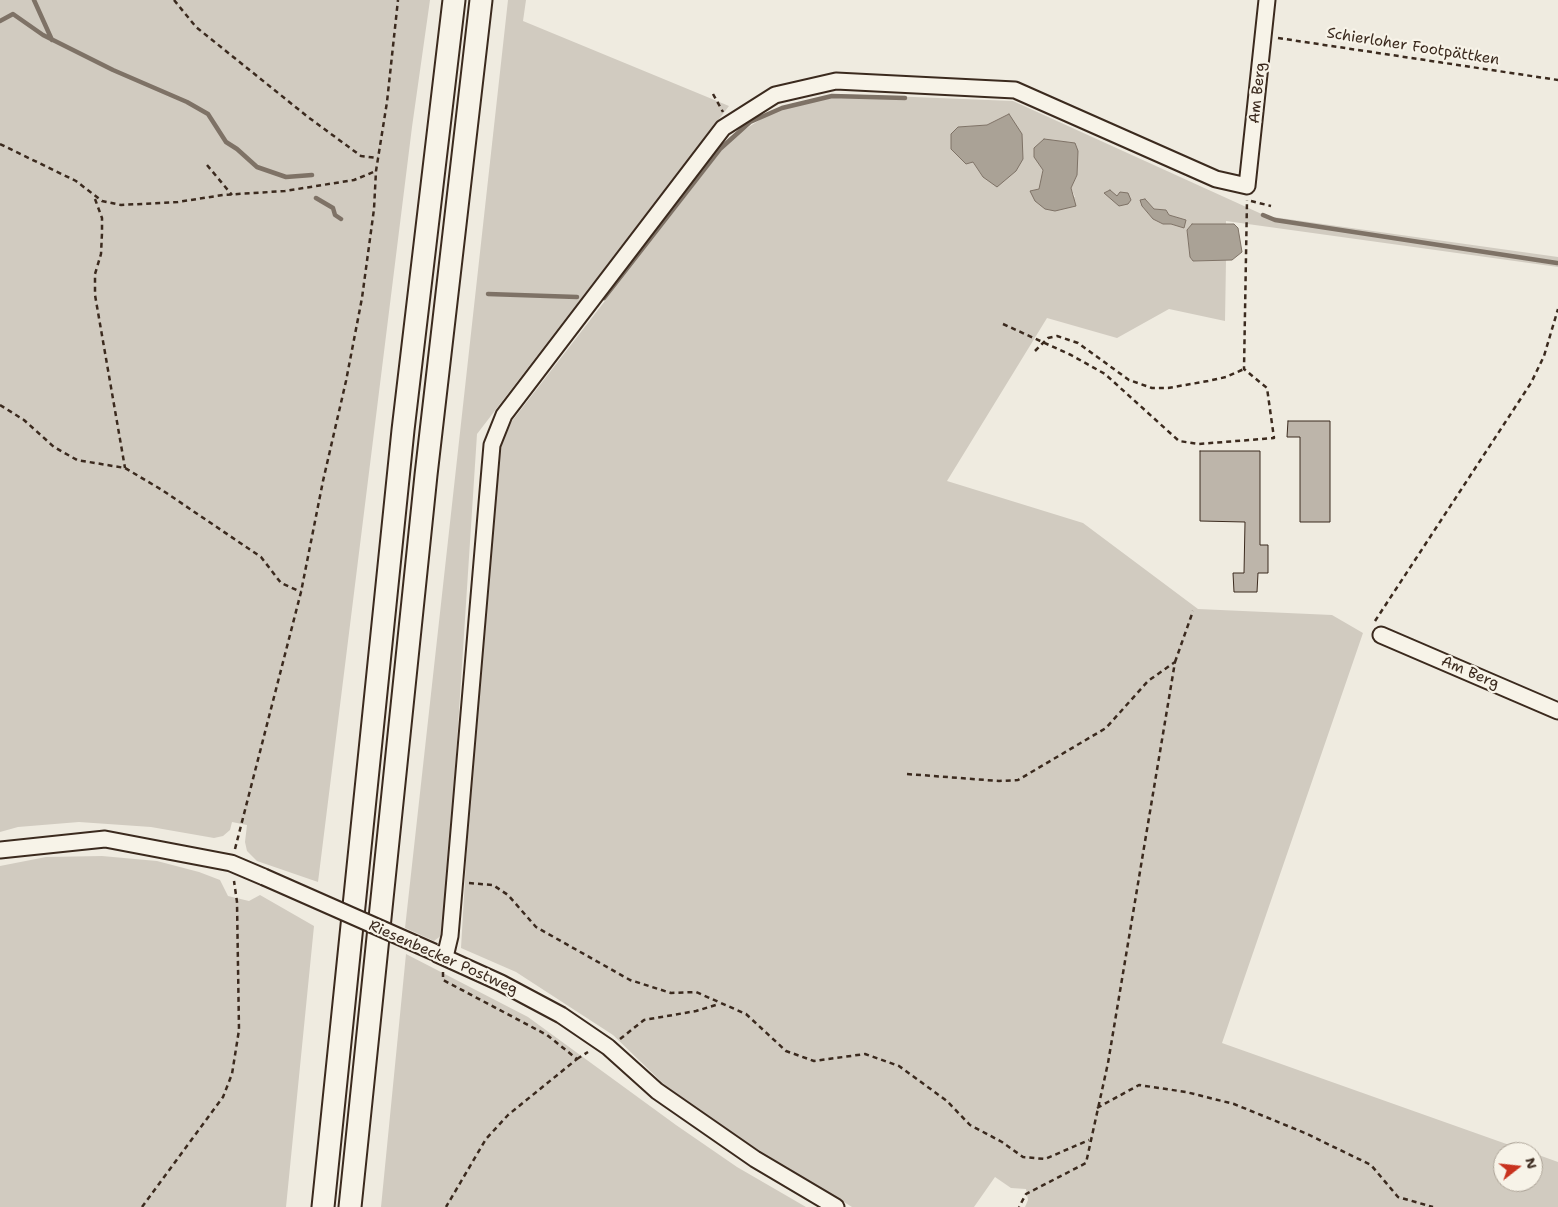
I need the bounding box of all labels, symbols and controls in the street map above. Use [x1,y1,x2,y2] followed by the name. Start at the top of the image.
[1325,24,1501,70] street label: Schierloher Footpättken
[1246,62,1270,124] street label: Am Berg
[1438,653,1502,693] street label: Am Berg
[366,917,520,999] street label: Riesenbecker Postweg
[1493,1142,1543,1192] north arrow
[1521,1155,1542,1171] text: N

